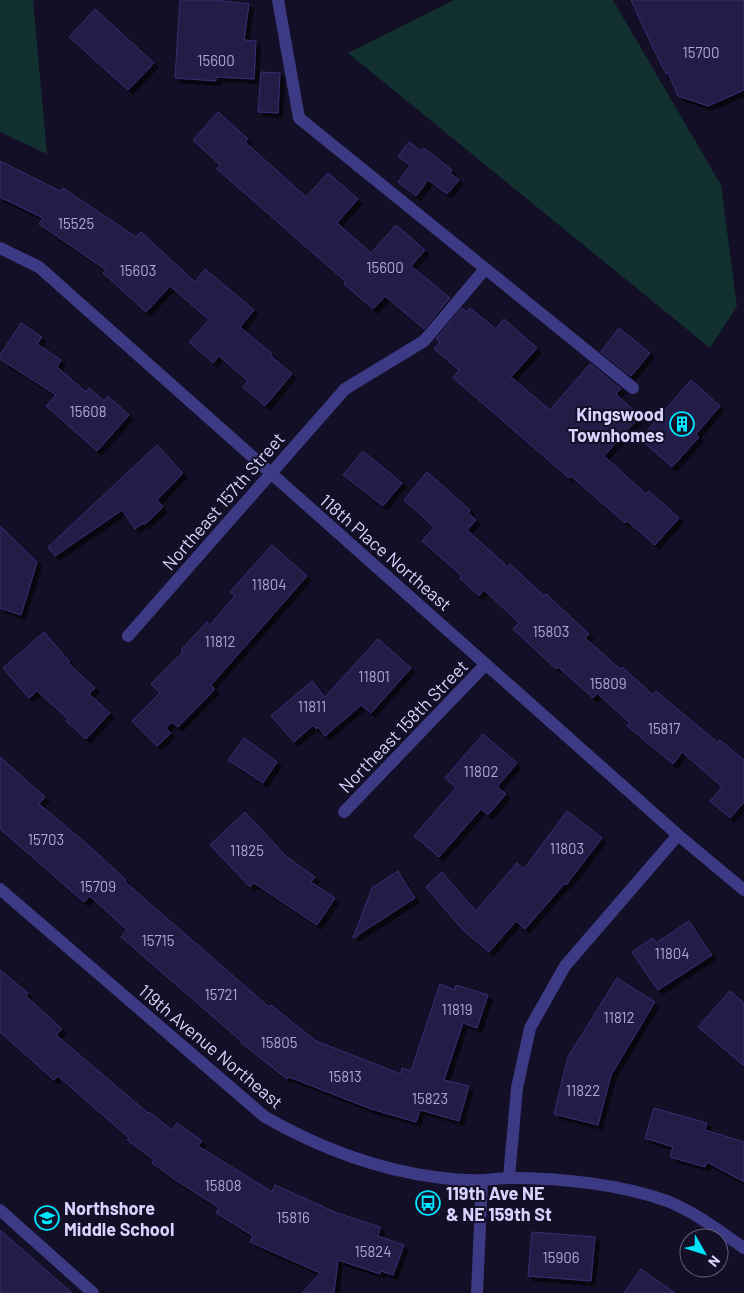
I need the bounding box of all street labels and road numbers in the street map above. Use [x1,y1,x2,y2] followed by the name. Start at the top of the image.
[157,428,289,574] street label: Northeast 157th Street
[316,489,456,615] street label: 118th Place Northeast
[334,655,472,797] street label: Northeast 158th Street
[134,979,288,1113] street label: 119th Avenue Northeast

